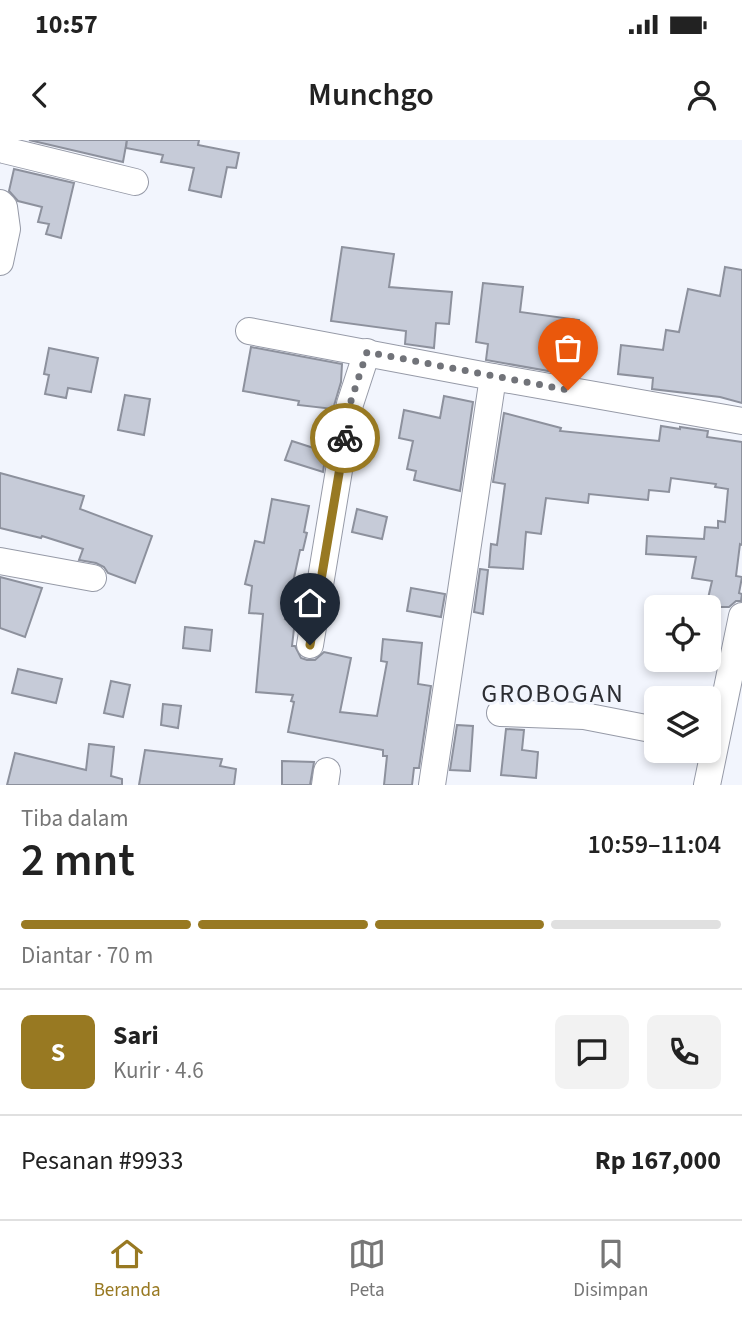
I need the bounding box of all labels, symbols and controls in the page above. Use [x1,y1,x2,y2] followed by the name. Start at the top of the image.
[35,6,98,43] text: 10:57
[308,72,434,118] text: Munchgo
[21,76,59,114] icon: back
[683,76,721,114] icon: person
[538,318,598,390] pin
[549,329,587,367] icon: bag
[310,403,380,473] courier
[326,419,364,457] icon: bike
[280,573,340,645] pin
[291,584,329,622] icon: home
[644,595,721,763] map controls
[644,595,721,672] button: locate
[481,675,625,712] district label: GROBOGAN
[644,686,721,763] button: layers
[21,802,128,835] text: Tiba dalam
[588,826,721,863] text: 10:59–11:04
[21,828,135,893] text: 2 mnt
[21,939,153,972] text: Diantar · 70 m
[555,1015,629,1089] button: chat
[647,1015,721,1089] button: phone
[113,1017,159,1054] text: Sari
[51,1034,65,1071] text: S
[113,1054,204,1087] text: Kurir · 4.6
[21,1142,183,1179] text: Pesanan #9933
[595,1142,721,1179] text: Rp 167,000
[94,1235,161,1304] tab: Beranda
[348,1235,386,1304] tab: Peta
[573,1235,648,1304] tab: Disimpan

